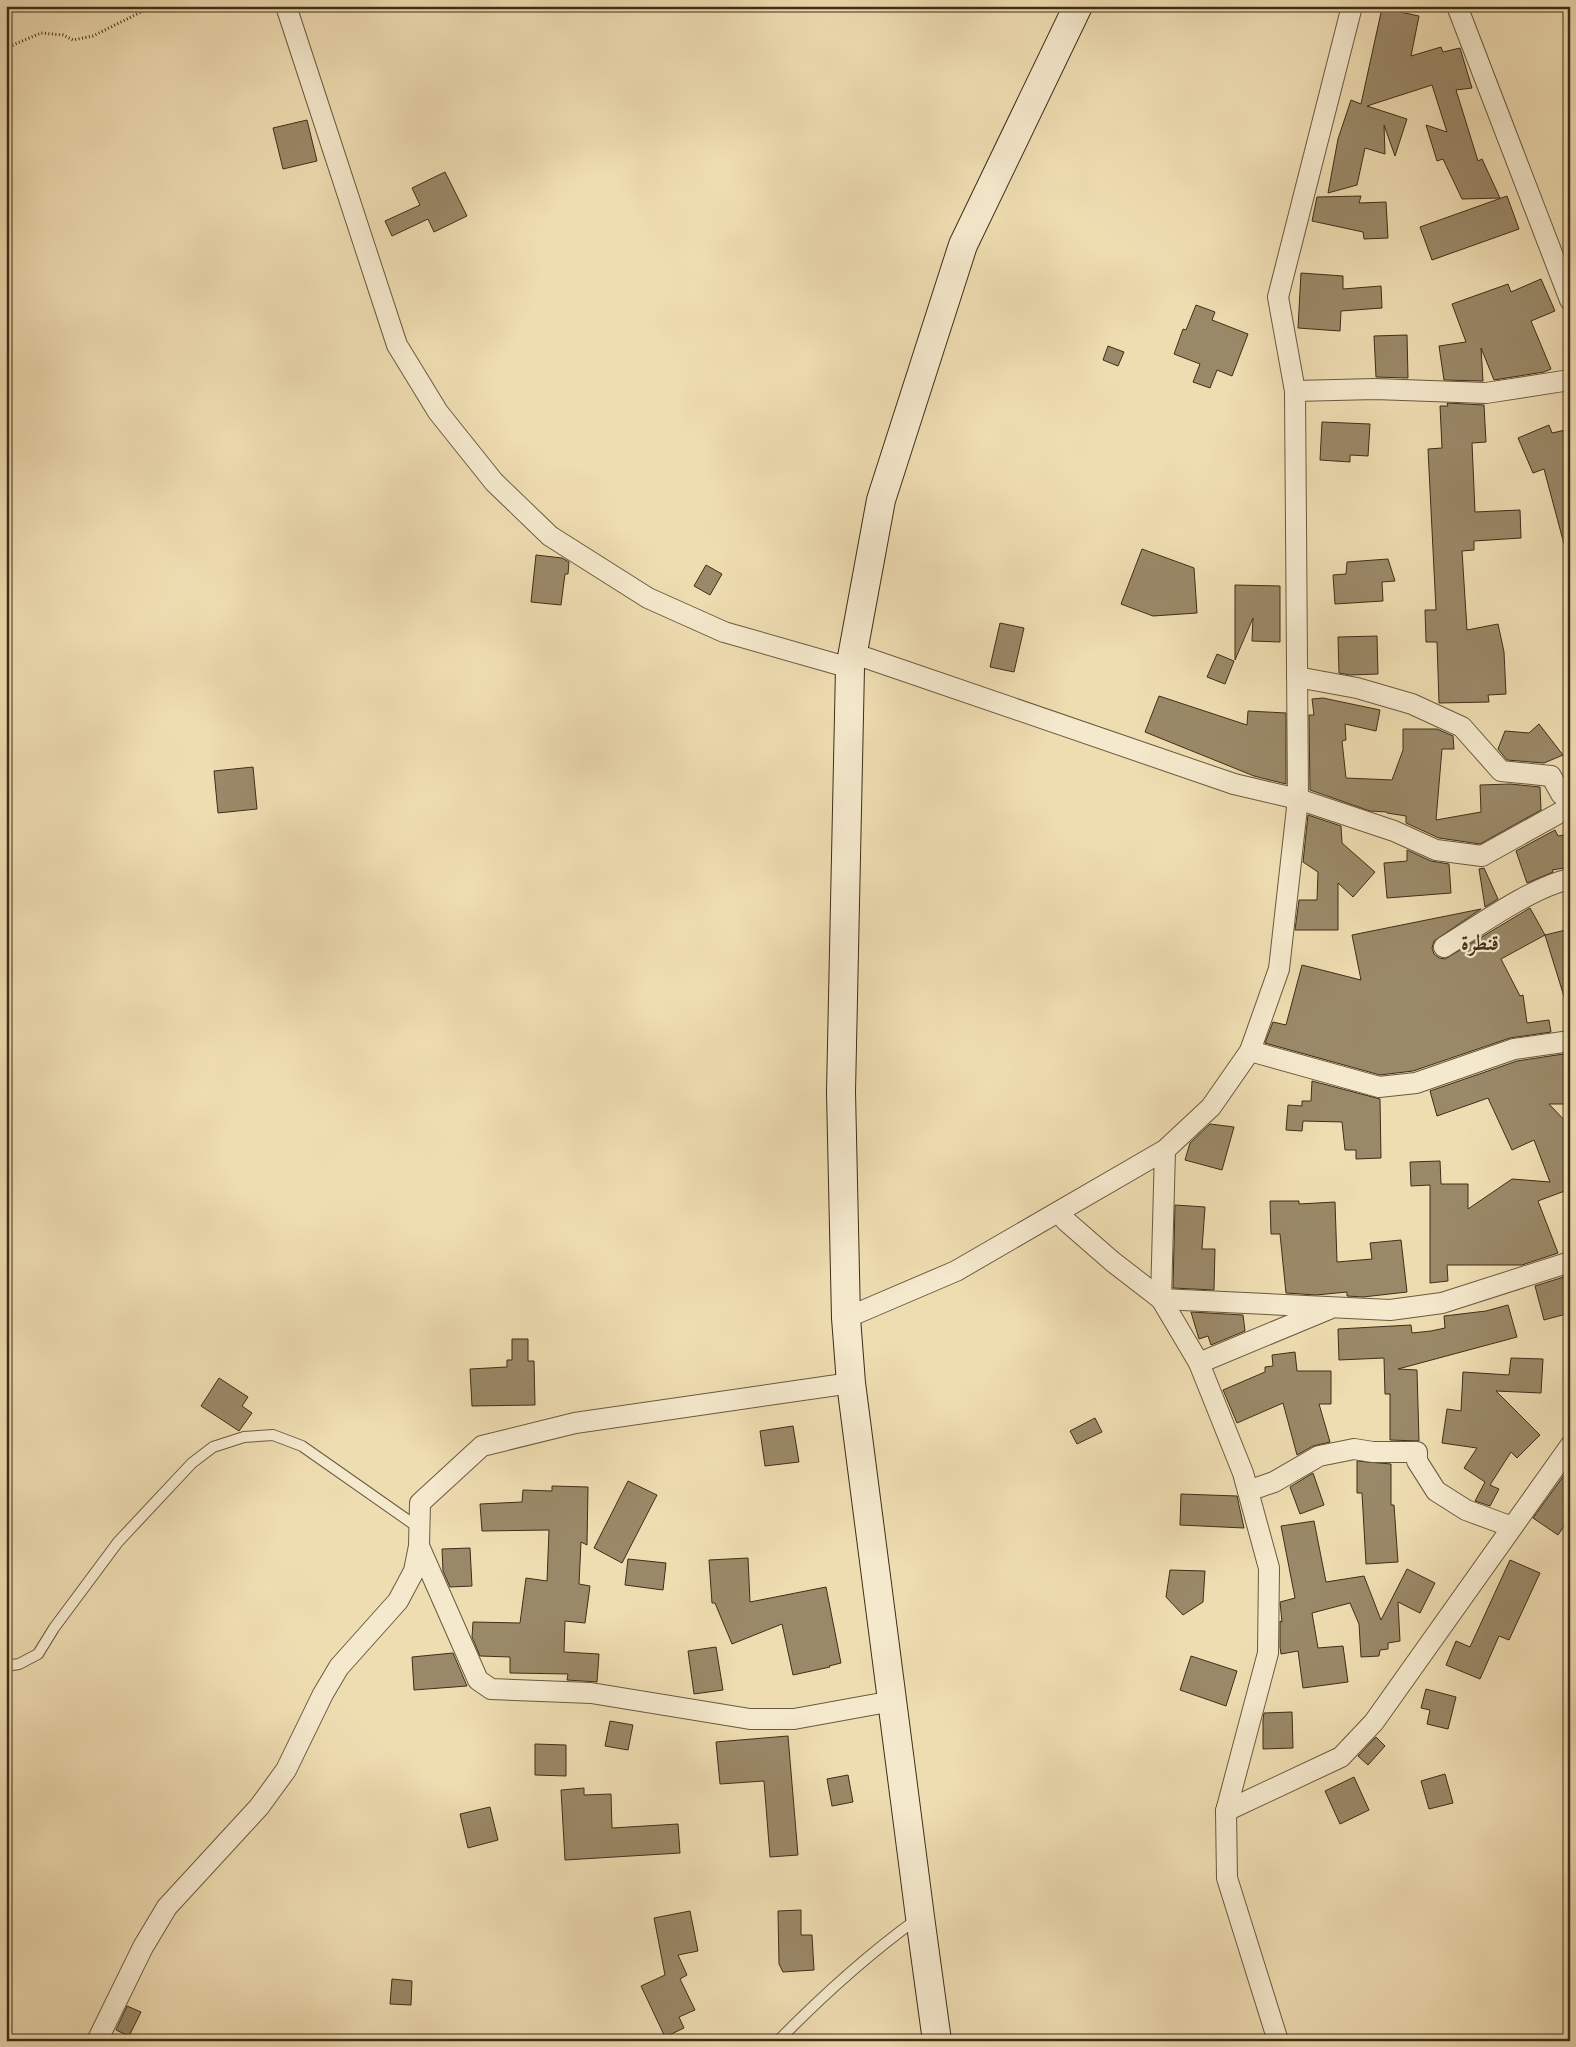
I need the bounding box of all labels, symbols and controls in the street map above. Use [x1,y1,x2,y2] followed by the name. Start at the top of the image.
[1461,929,1499,957] district label: قنطرة

